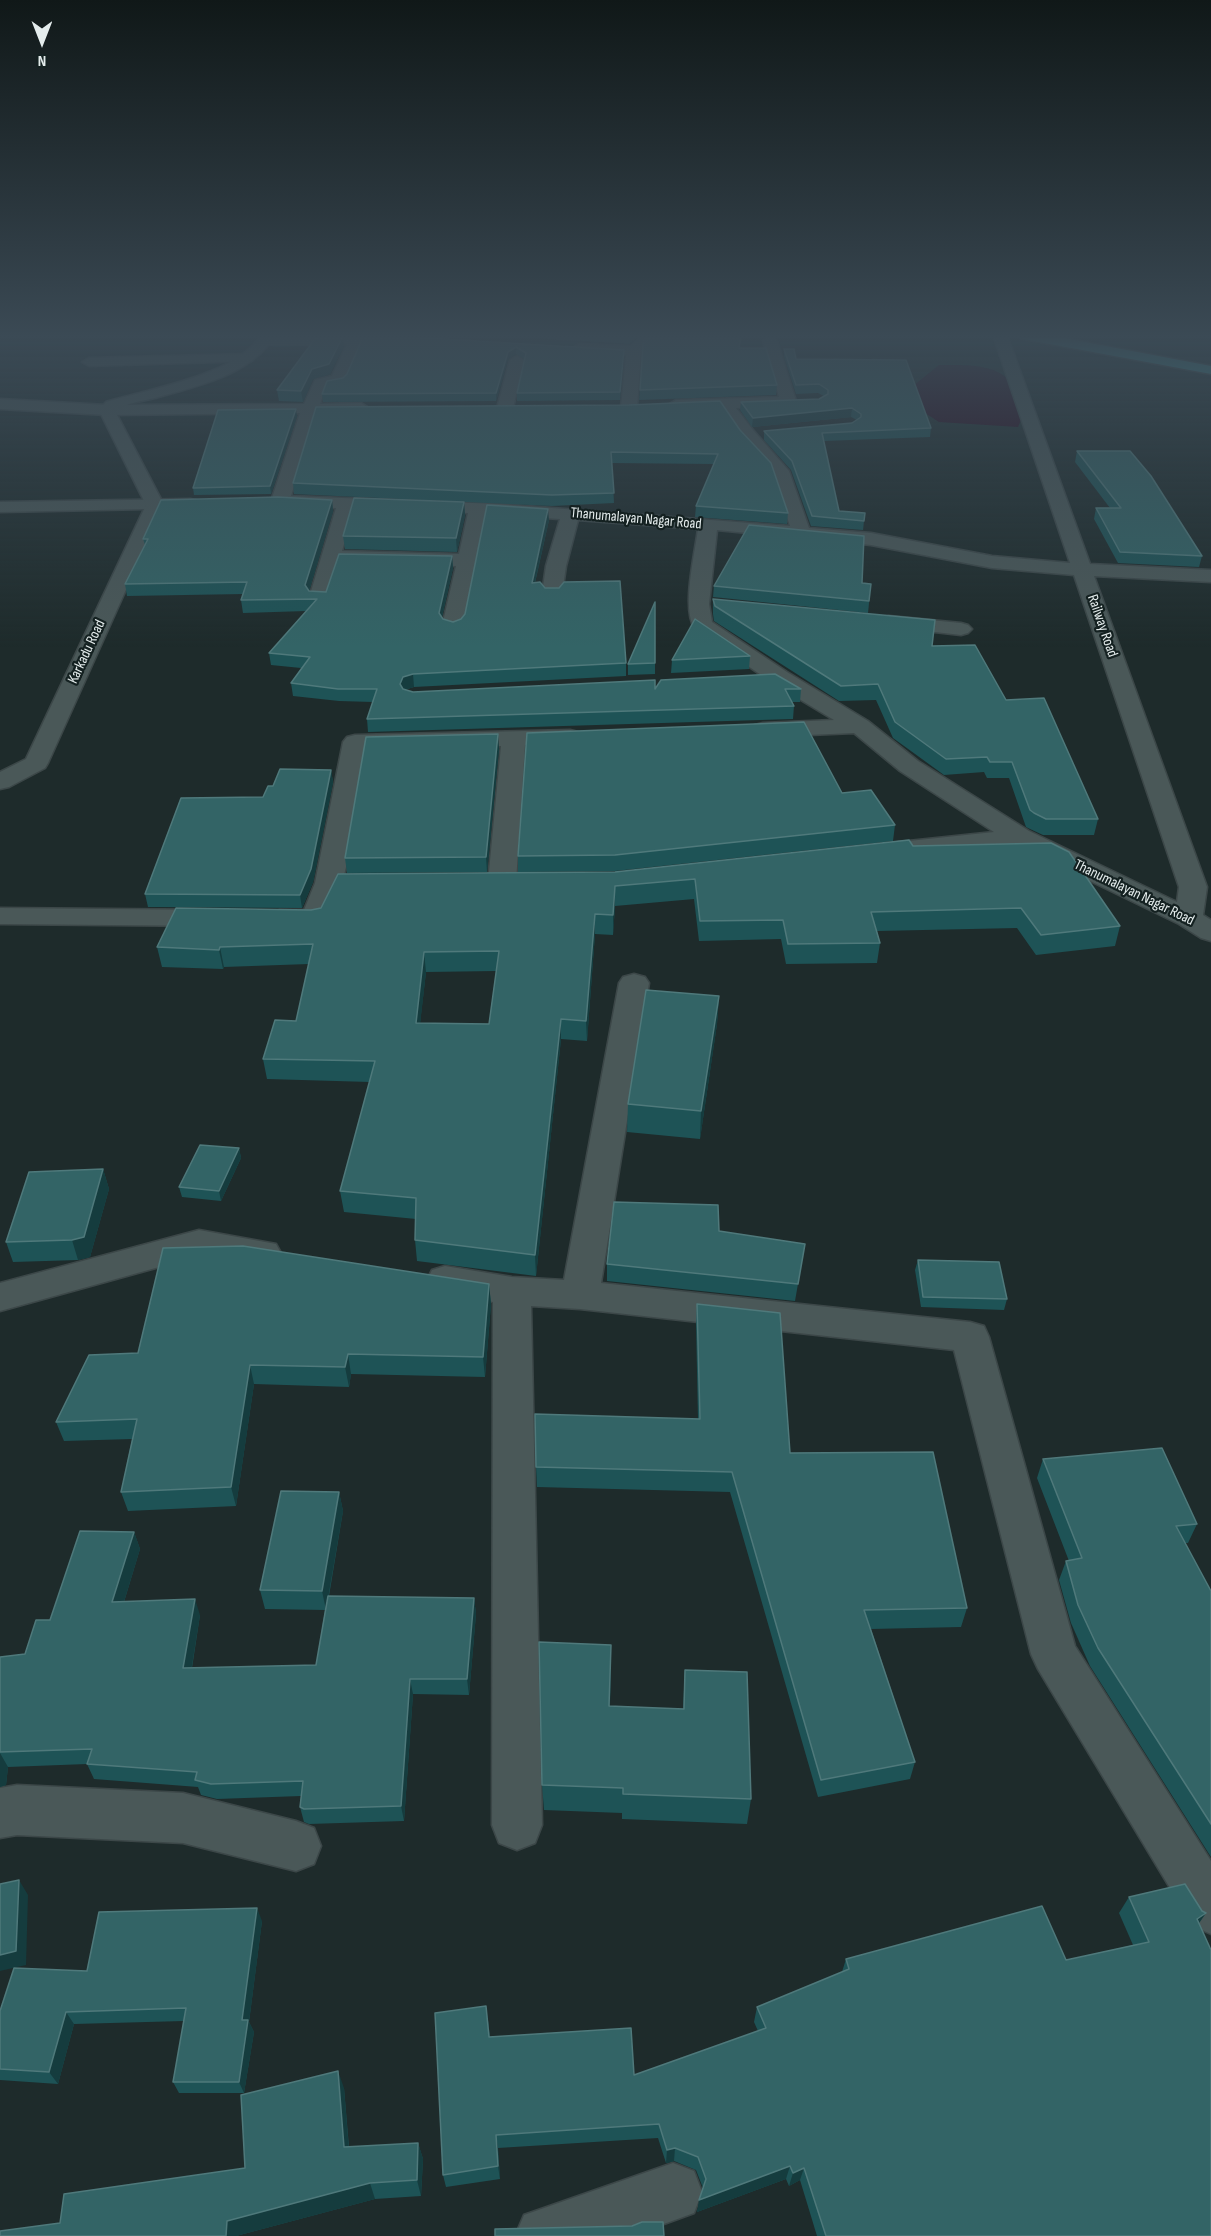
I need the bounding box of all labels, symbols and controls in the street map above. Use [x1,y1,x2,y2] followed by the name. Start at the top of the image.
[12,12,72,72] north arrow
[38,51,46,70] text: N
[570,504,702,534] street label: Thanumalayan Nagar Road
[1083,592,1121,660] street label: Railway Road
[64,617,110,687] street label: Karkadu Road
[1071,856,1197,930] street label: Thanumalayan Nagar Road

